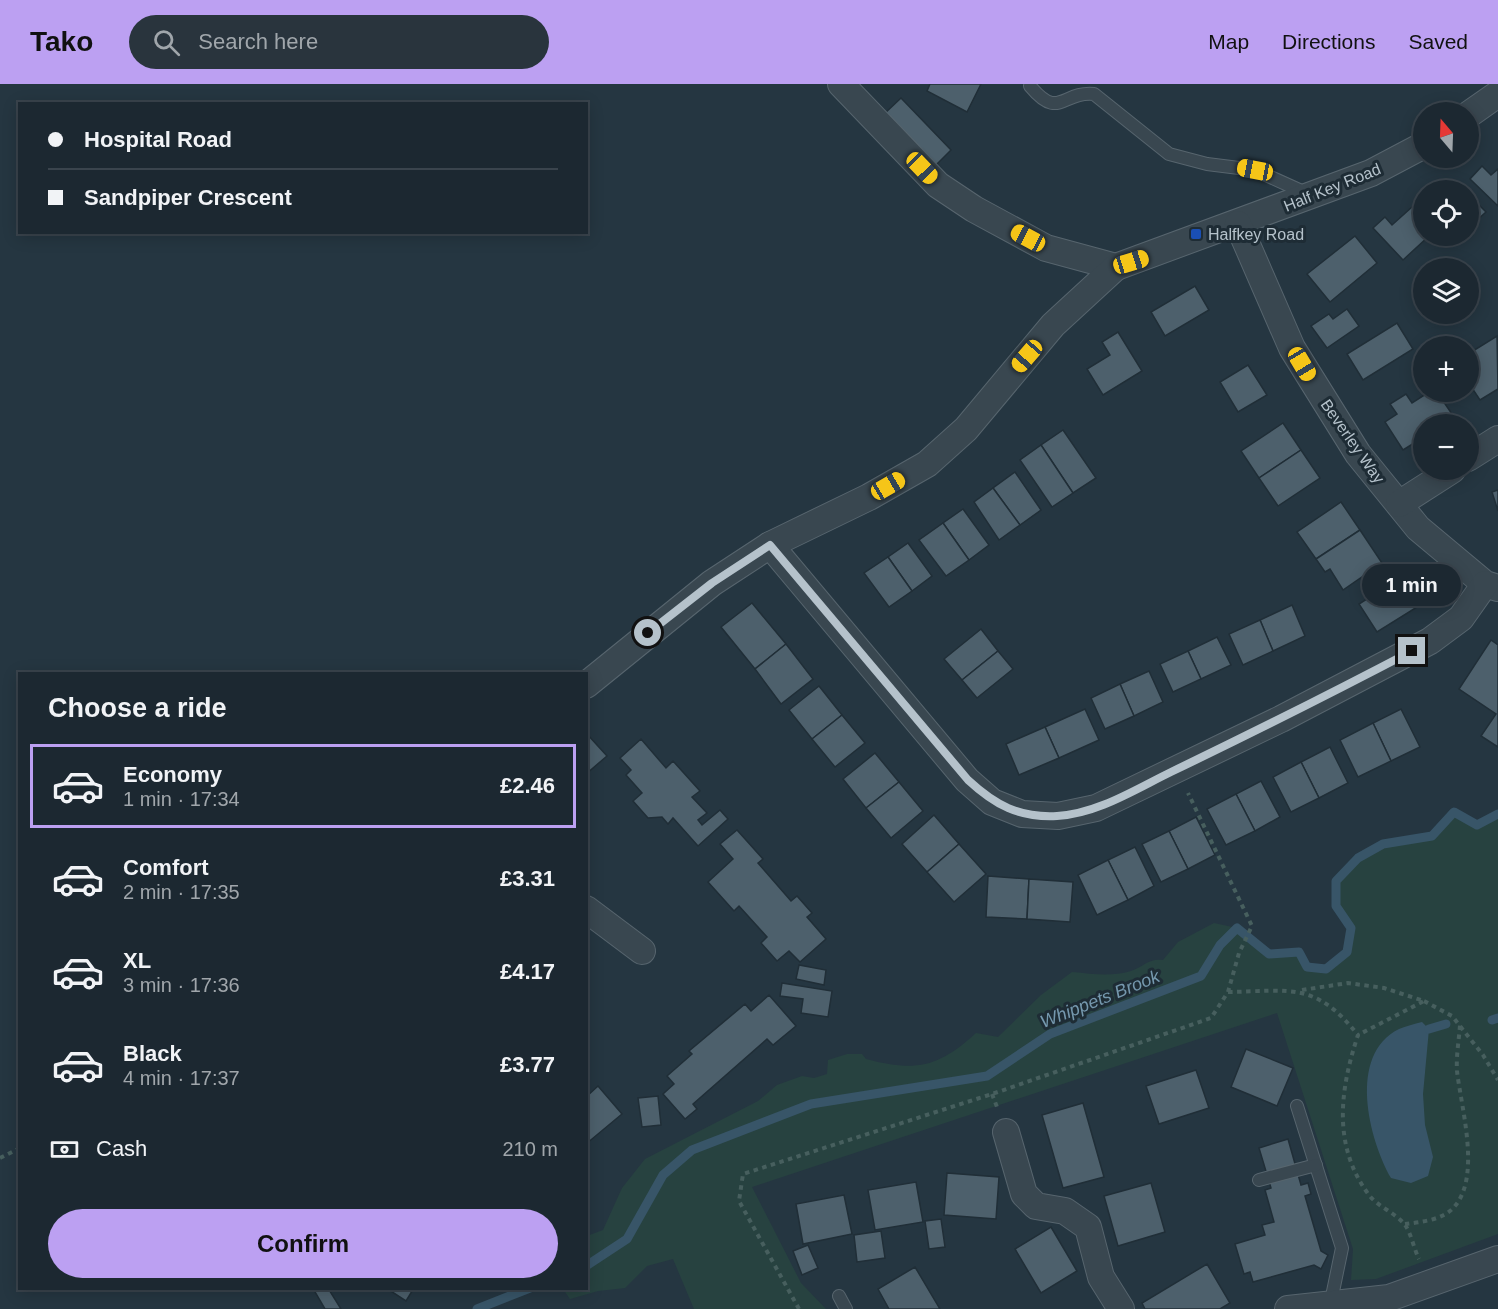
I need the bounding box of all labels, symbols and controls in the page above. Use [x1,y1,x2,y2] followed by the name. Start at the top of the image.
[129,15,549,69] search box
[30,26,93,57] text: Tako
[150,26,183,59] icon: search
[198,29,318,54] text: Search here
[1208,30,1249,53] text: Map
[1282,30,1375,53] text: Directions
[1408,30,1468,53] text: Saved
[1413,102,1479,168] north arrow
[1413,102,1479,480] map controls
[84,127,232,152] text: Hospital Road
[903,149,941,187] car
[1236,158,1274,182] car
[1281,160,1383,215] street label: Half Key Road
[1413,180,1479,246] button: locate
[84,185,292,210] text: Sandpiper Crescent
[1008,222,1048,254] car
[1208,226,1304,243] place label: Halfkey Road
[1189,227,1203,241] marker: Halfkey Road
[1111,248,1151,276] car
[1413,258,1479,324] button: layers
[1413,336,1479,402] button: +
[1008,337,1046,375] car
[1285,344,1319,384] car
[1317,396,1388,486] street label: Beverley Way
[1413,414,1479,480] button: −
[868,469,908,503] car
[1362,564,1462,606] callout: 1 min
[1385,574,1438,596] text: 1 min
[634,619,661,646] route start
[1398,637,1425,664] route end
[48,693,227,723] text: Choose a ride
[51,759,105,813] icon: car
[123,762,222,787] text: Economy
[500,773,555,798] text: £2.46
[123,788,240,810] text: 1 min · 17:34
[51,852,105,906] icon: car
[123,855,209,880] text: Comfort
[500,866,555,891] text: £3.31
[123,881,240,903] text: 2 min · 17:35
[51,945,105,999] icon: car
[123,948,151,973] text: XL
[500,959,555,984] text: £4.17
[1037,966,1164,1032] water label: Whippets Brook
[123,974,240,996] text: 3 min · 17:36
[51,1038,105,1092] icon: car
[123,1041,182,1066] text: Black
[500,1052,555,1077] text: £3.77
[123,1067,240,1089] text: 4 min · 17:37
[48,1133,81,1166] icon: cash
[96,1136,147,1161] text: Cash
[502,1138,558,1160] text: 210 m
[48,1209,558,1278] button: Confirm

